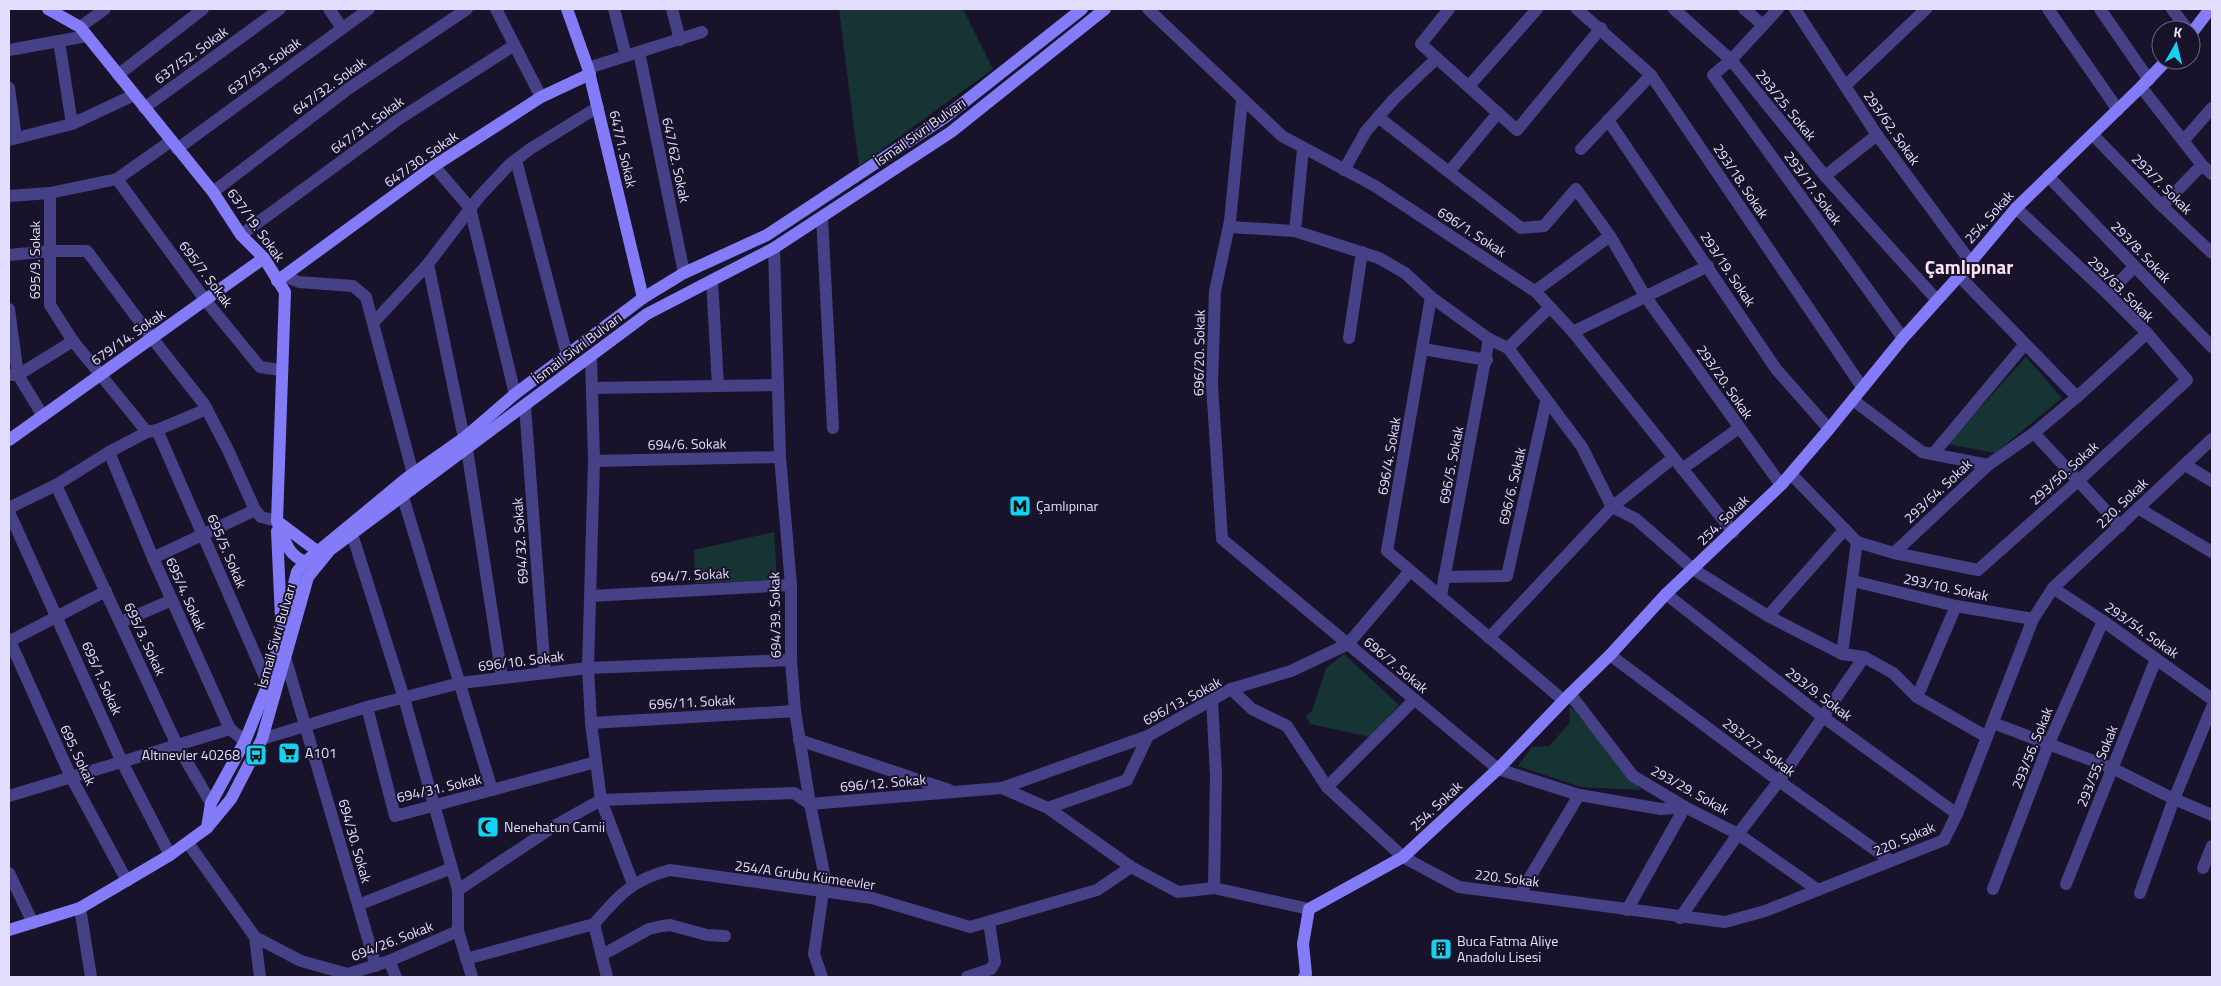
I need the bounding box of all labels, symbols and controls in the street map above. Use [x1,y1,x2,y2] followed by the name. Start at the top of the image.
[2151,20,2201,70] north arrow
[150,21,232,88] street label: 637/52. Sokak
[2172,21,2184,43] text: K
[223,32,305,99] street label: 637/53. Sokak
[288,52,370,119] street label: 647/32. Sokak
[1751,64,1822,145] street label: 293/25. Sokak
[1859,86,1926,169] street label: 293/62. Sokak
[326,91,408,158] street label: 647/31. Sokak
[870,92,970,171] street label: İsmail Sivri Bulvarı
[604,108,643,190] street label: 647/1. Sokak
[657,115,696,205] street label: 647/62. Sokak
[379,125,462,192] street label: 647/30. Sokak
[1709,139,1774,223] street label: 293/18. Sokak
[1780,147,1847,229] street label: 293/17. Sokak
[2127,148,2198,219] street label: 293/7. Sokak
[223,184,290,266] street label: 637/19. Sokak
[1959,185,2018,248] street label: 254. Sokak
[1434,201,1511,262] street label: 696/1. Sokak
[2107,216,2176,287] street label: 293/8. Sokak
[24,220,45,299] street label: 695/9. Sokak
[1696,227,1761,311] street label: 293/19. Sokak
[174,236,239,312] street label: 695/7. Sokak
[2083,251,2160,327] street label: 293/63. Sokak
[1925,252,2013,281] district label: Çamlıpınar
[86,303,169,370] street label: 679/14. Sokak
[528,307,626,388] street label: İsmail Sivri Bulvarı
[1187,309,1210,396] street label: 696/20. Sokak
[1692,340,1759,423] street label: 293/20. Sokak
[1371,415,1406,496] street label: 696/4. Sokak
[1433,424,1468,505] street label: 696/5. Sokak
[648,432,727,455] street label: 694/6. Sokak
[2025,436,2103,509] street label: 293/50. Sokak
[1492,445,1531,527] street label: 696/6. Sokak
[1899,453,1977,528] street label: 293/64. Sokak
[2091,472,2153,533] street label: 220. Sokak
[1692,489,1754,550] street label: 254. Sokak
[1008,494,1032,518] metro station icon: Çamlıpınar
[1036,495,1099,516] place label: Çamlıpınar
[506,497,533,585] street label: 694/32. Sokak
[202,511,253,591] street label: 695/5. Sokak
[161,554,212,634] street label: 695/4. Sokak
[650,562,730,587] street label: 694/7. Sokak
[1902,567,1991,606] street label: 293/10. Sokak
[763,571,786,658] street label: 694/39. Sokak
[251,581,300,690] street label: İsmail Sivri Bulvarı
[2101,596,2184,663] street label: 293/54. Sokak
[119,599,172,679] street label: 695/3. Sokak
[1359,631,1433,698] street label: 696/7. Sokak
[77,638,128,718] street label: 695/1. Sokak
[477,645,565,676] street label: 696/10. Sokak
[1782,662,1857,726] street label: 293/9. Sokak
[1139,671,1225,730] street label: 696/13. Sokak
[648,689,736,714] street label: 696/11. Sokak
[2006,704,2058,792] street label: 293/56. Sokak
[1718,712,1800,781] street label: 293/27. Sokak
[55,721,102,789] street label: 695. Sokak
[2071,722,2123,810] street label: 293/55. Sokak
[277,741,301,765] supermarket icon: A101
[305,742,337,763] place label: A101
[244,743,268,767] bus stop icon: Altınevler 40268
[142,744,240,765] place label: Altınevler 40268
[1647,759,1733,820] street label: 293/29. Sokak
[394,767,484,807] street label: 694/31. Sokak
[839,768,927,797] street label: 696/12. Sokak
[1405,776,1467,835] street label: 254. Sokak
[333,796,378,886] street label: 694/30. Sokak
[476,815,500,839] mosque icon: Nenehatun Camii
[504,816,605,837] place label: Nenehatun Camii
[1870,816,1938,861] street label: 220. Sokak
[733,854,877,895] street label: 254/A Grubu Kümeevler
[1474,863,1541,892] street label: 220. Sokak
[348,915,436,966] street label: 694/26. Sokak
[1457,930,1558,967] place label: Buca Fatma Aliye Anadolu Lisesi
[1429,937,1453,961] building icon: Buca Fatma Aliye Anadolu Lisesi

